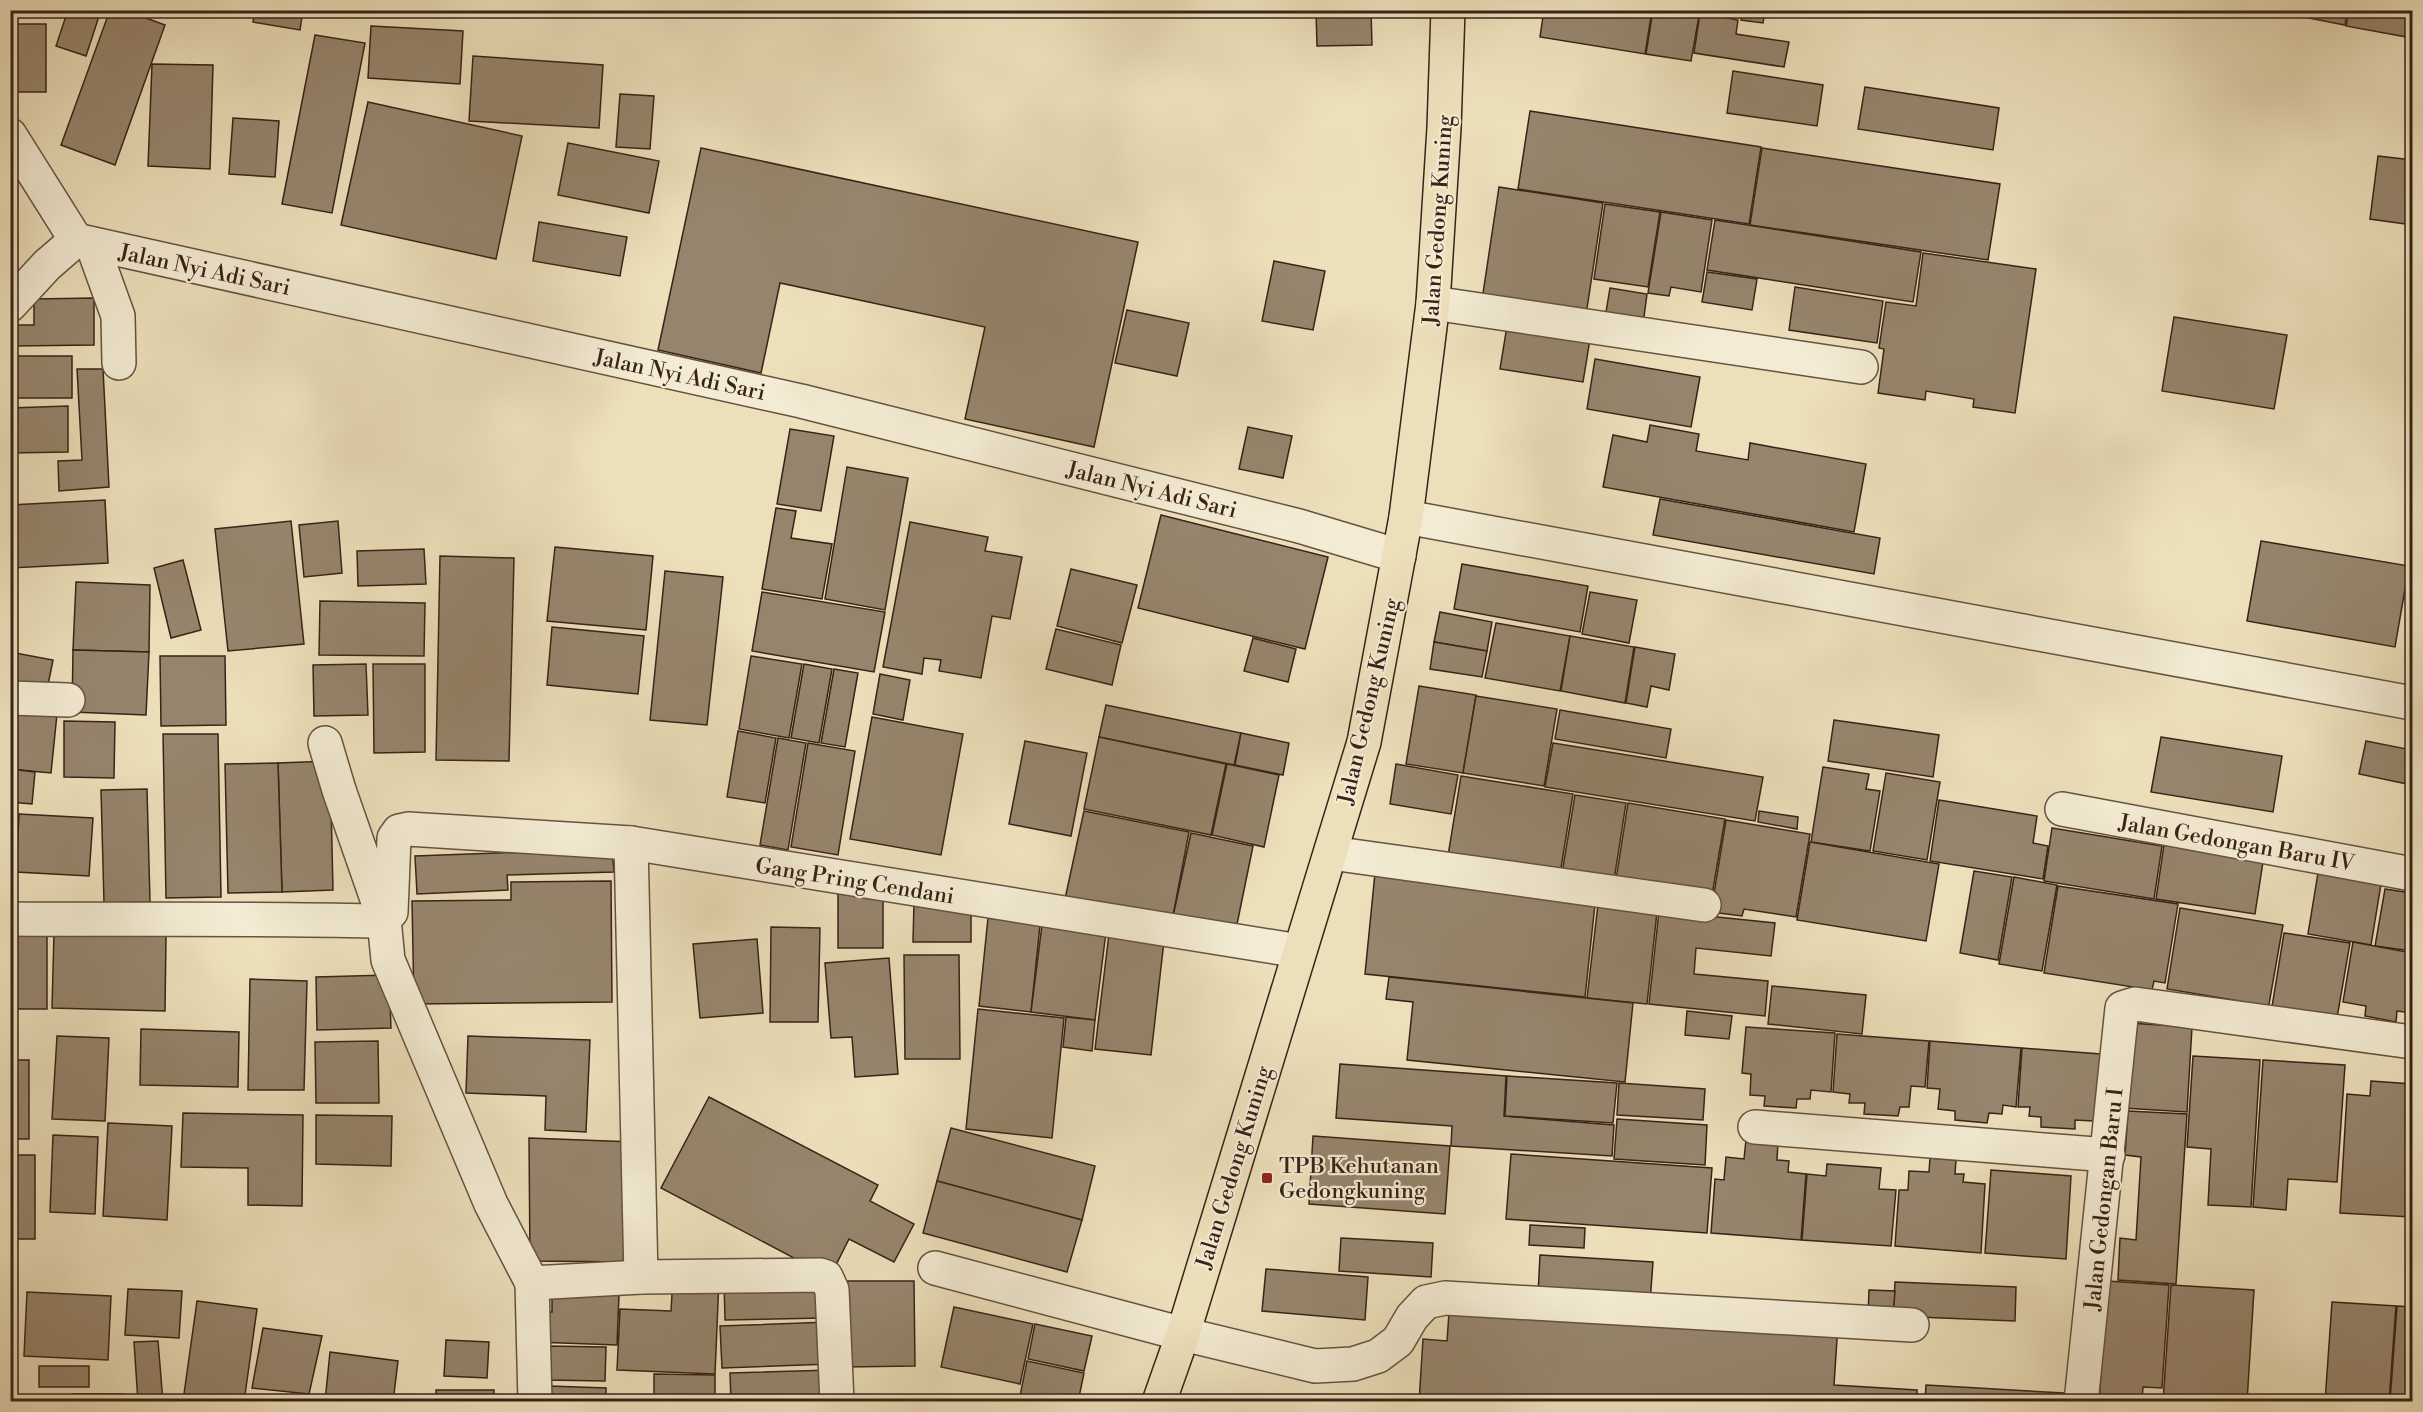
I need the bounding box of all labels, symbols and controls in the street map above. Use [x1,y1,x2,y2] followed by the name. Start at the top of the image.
[1418,113,1459,327] street label: Jalan Gedong Kuning
[116,239,293,302] street label: Jalan Nyi Adi Sari
[591,344,768,407] street label: Jalan Nyi Adi Sari
[1063,456,1240,525] street label: Jalan Nyi Adi Sari
[1332,595,1406,808] street label: Jalan Gedong Kuning
[2116,809,2357,878] street label: Jalan Gedongan Baru IV
[753,852,956,911] street label: Gang Pring Cendani
[1190,1062,1278,1273] street label: Jalan Gedong Kuning
[2079,1086,2130,1313] street label: Jalan Gedongan Baru I
[1279,1153,1439,1205] place label: TPB Kehutanan Gedongkuning
[1260,1171,1274,1185] marker: TPB Kehutanan Gedongkuning

